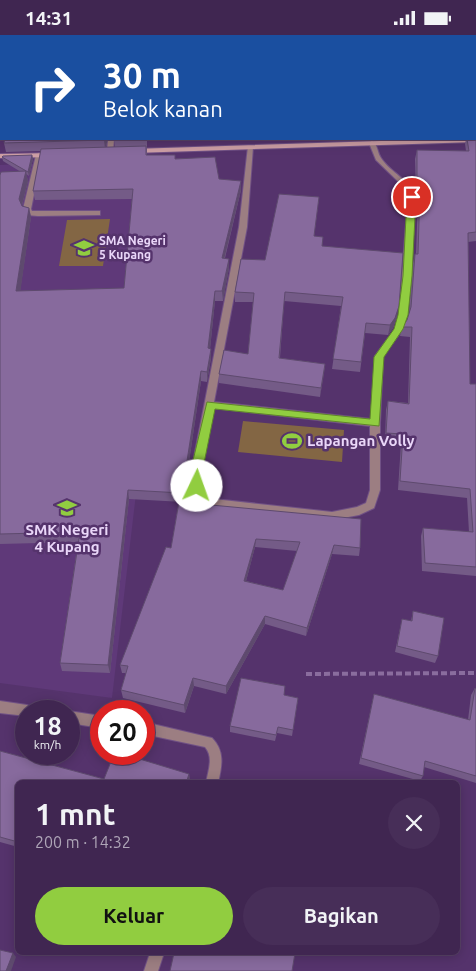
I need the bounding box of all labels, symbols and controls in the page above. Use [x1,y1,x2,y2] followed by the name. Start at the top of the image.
[25,7,73,29] text: 14:31
[20,55,85,120] icon: right
[103,55,181,95] text: 30 m
[103,96,223,121] text: Belok kanan
[391,176,433,218] pin
[398,183,426,211] icon: arrive
[99,234,166,261] place label: SMA Negeri 5 Kupang
[73,237,95,259] school or university icon: SMA Negeri 5 Kupang
[281,430,303,452] sports icon: Lapangan Volly
[307,432,414,449] place label: Lapangan Volly
[170,459,222,511] position arrow
[56,497,78,519] school or university icon: SMK Negeri 4 Kupang
[25,521,109,555] place label: SMK Negeri 4 Kupang
[90,700,155,765] speed limit sign: 20
[33,712,62,740] text: 18
[34,738,61,751] text: km/h
[35,797,115,831] text: 1 mnt
[388,797,440,849] button: close
[35,833,131,851] text: 200 m · 14:32
[35,887,233,945] button: Keluar
[243,887,440,945] button: Bagikan

